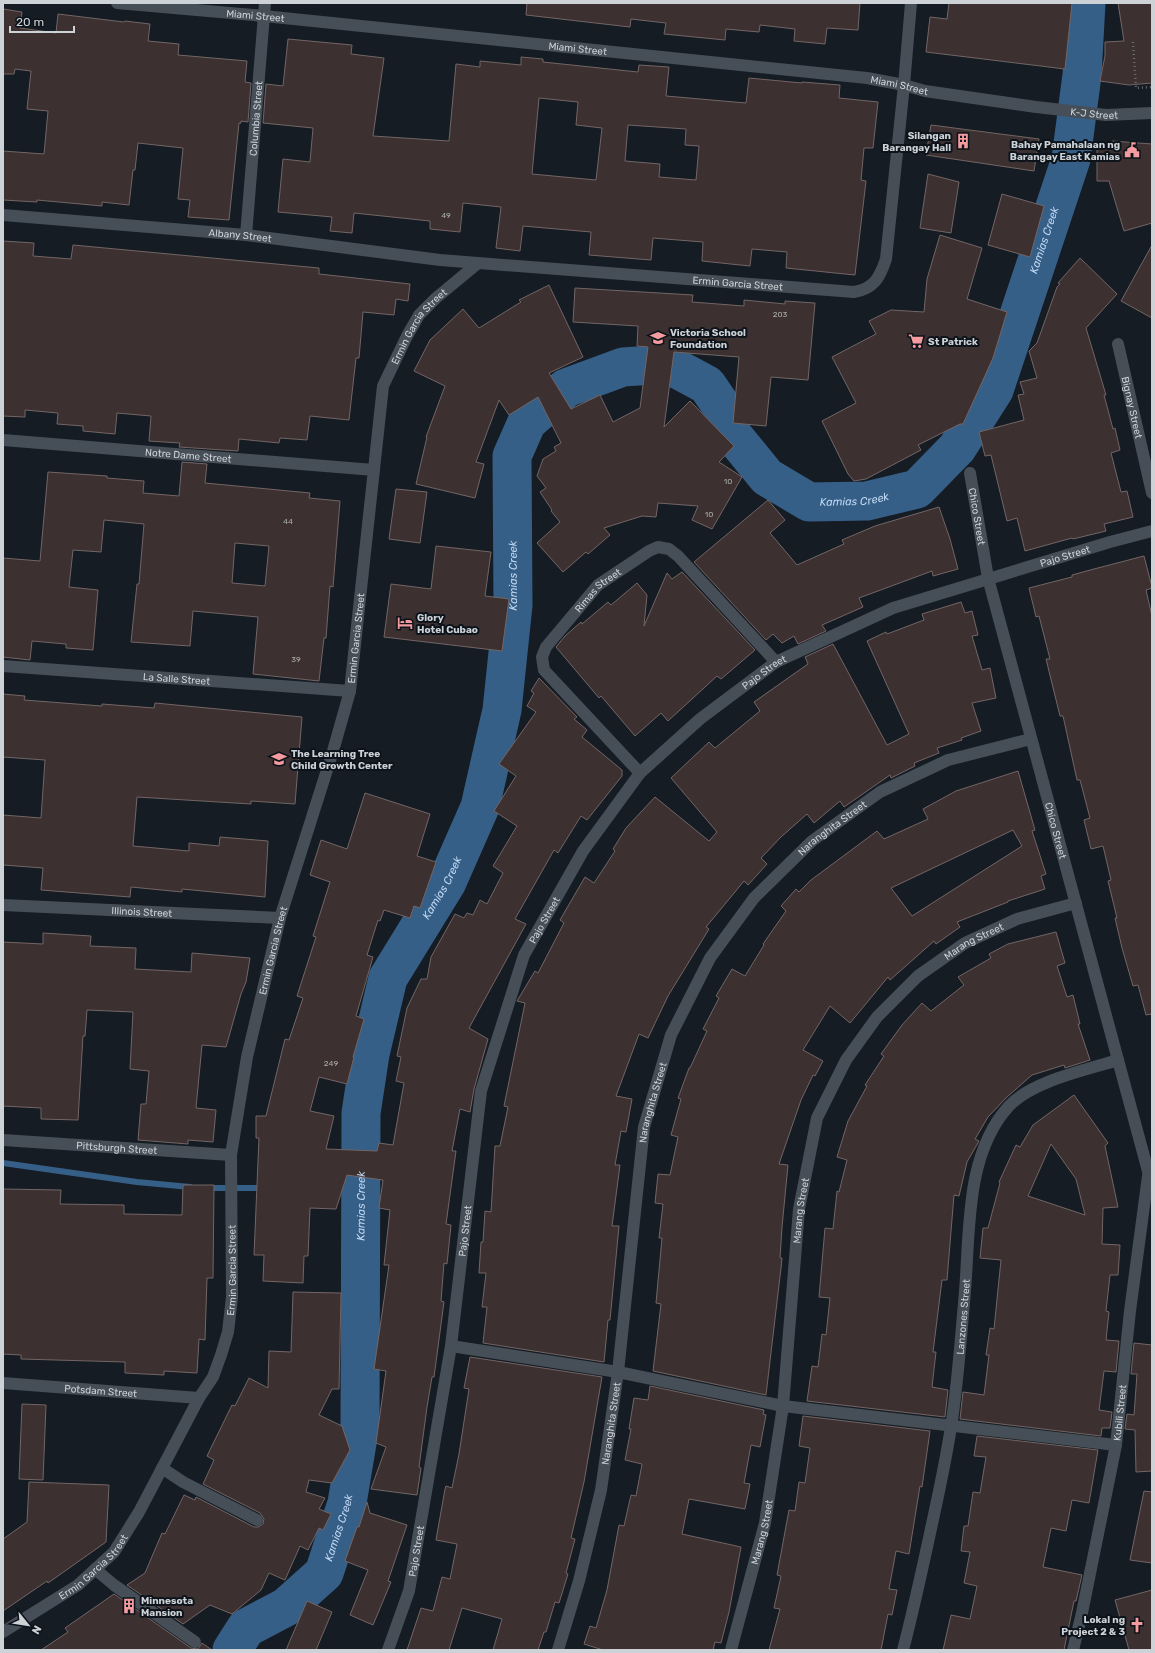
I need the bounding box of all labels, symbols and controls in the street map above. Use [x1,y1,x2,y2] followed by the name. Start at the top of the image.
[10,8,74,34] scale bar
[226,8,285,25] street label: Miami Street
[16,15,44,29] text: 20 m
[548,40,608,58] street label: Miami Street
[870,74,929,98] street label: Miami Street
[248,80,266,156] street label: Columbia Street
[1070,106,1118,122] street label: K-J Street
[882,130,951,154] place label: Silangan Barangay Hall
[954,132,972,150] building icon: Silangan Barangay Hall
[1010,139,1120,163] place label: Bahay Pamahalaan ng Barangay East Kamias
[1123,141,1141,159] public building icon: Bahay Pamahalaan ng Barangay East Kamias
[1027,205,1062,275] water label: Kamias Creek
[441,211,451,220] house number: 49
[208,227,272,245] street label: Albany Street
[692,275,783,293] street label: Ermin Garcia Street
[389,287,450,367] street label: Ermin Garcia Street
[773,310,787,319] house number: 203
[670,327,746,351] place label: Victoria School Foundation
[649,329,667,347] school or university icon: Victoria School Foundation
[907,332,925,350] supermarket icon: St Patrick
[928,336,978,348] place label: St Patrick
[1119,375,1144,440] street label: Bignay Street
[145,447,232,465] street label: Notre Dame Street
[724,477,732,486] house number: 10
[966,487,987,546] street label: Chico Street
[820,490,891,509] water label: Kamias Creek
[705,510,713,519] house number: 10
[283,517,293,526] house number: 44
[506,540,520,611] water label: Kamias Creek
[1039,543,1092,570] street label: Pajo Street
[573,566,624,615] street label: Rimas Street
[346,593,368,684] street label: Ermin Garcia Street
[417,612,478,636] place label: Glory Hotel Cubao
[396,614,414,632] hotel icon: Glory Hotel Cubao
[740,653,788,692] street label: Pajo Street
[291,655,301,664] house number: 39
[142,671,211,688] street label: La Salle Street
[291,748,393,772] place label: The Learning Tree Child Growth Center
[270,750,288,768] school or university icon: The Learning Tree Child Growth Center
[796,799,869,859] street label: Naranghita Street
[1042,801,1068,860] street label: Chico Street
[420,854,465,922] water label: Kamias Creek
[527,895,563,946] street label: Pajo Street
[111,905,173,920] street label: Illinois Street
[257,905,290,996] street label: Ermin Garcia Street
[942,921,1006,963] street label: Marang Street
[324,1059,338,1068] house number: 249
[637,1061,670,1144] street label: Naranghita Street
[76,1140,158,1157] street label: Pittsburgh Street
[355,1171,368,1241] water label: Kamias Creek
[791,1177,812,1244] street label: Marang Street
[457,1205,475,1257] street label: Pajo Street
[225,1225,239,1316] street label: Ermin Garcia Street
[955,1279,973,1355] street label: Lanzones Street
[600,1381,623,1466] street label: Naranghita Street
[64,1383,138,1400] street label: Potsdam Street
[1111,1384,1129,1441] street label: Kubili Street
[322,1493,355,1563] water label: Kamias Creek
[749,1499,776,1566] street label: Marang Street
[407,1525,427,1578] street label: Pajo Street
[57,1532,131,1603] street label: Ermin Garcia Street
[141,1595,193,1619] place label: Minnesota Mansion
[120,1597,138,1615] building icon: Minnesota Mansion
[8,1605,48,1645] north arrow
[1061,1614,1125,1638] place label: Lokal ng Project 2 & 3
[1128,1616,1146,1634] church icon: Lokal ng Project 2 & 3
[29,1623,44,1636] text: N

